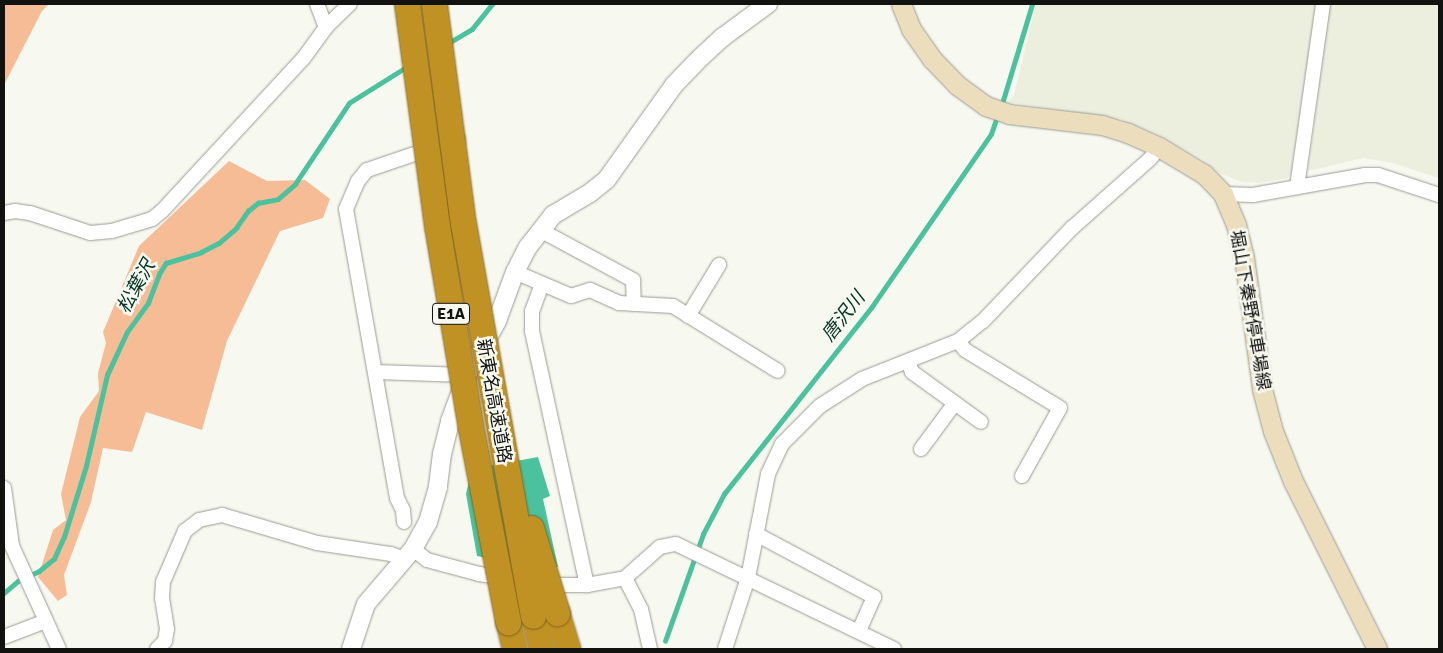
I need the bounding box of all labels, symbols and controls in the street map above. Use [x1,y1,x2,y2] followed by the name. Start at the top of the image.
[1225,228,1275,392] street label: 堀山下秦野停車場線
[113,257,161,317] water label: 松葉沢
[817,288,871,346] water label: 唐沢川
[431,300,471,328] road number: E1A
[472,337,516,465] street label: 新東名高速道路

